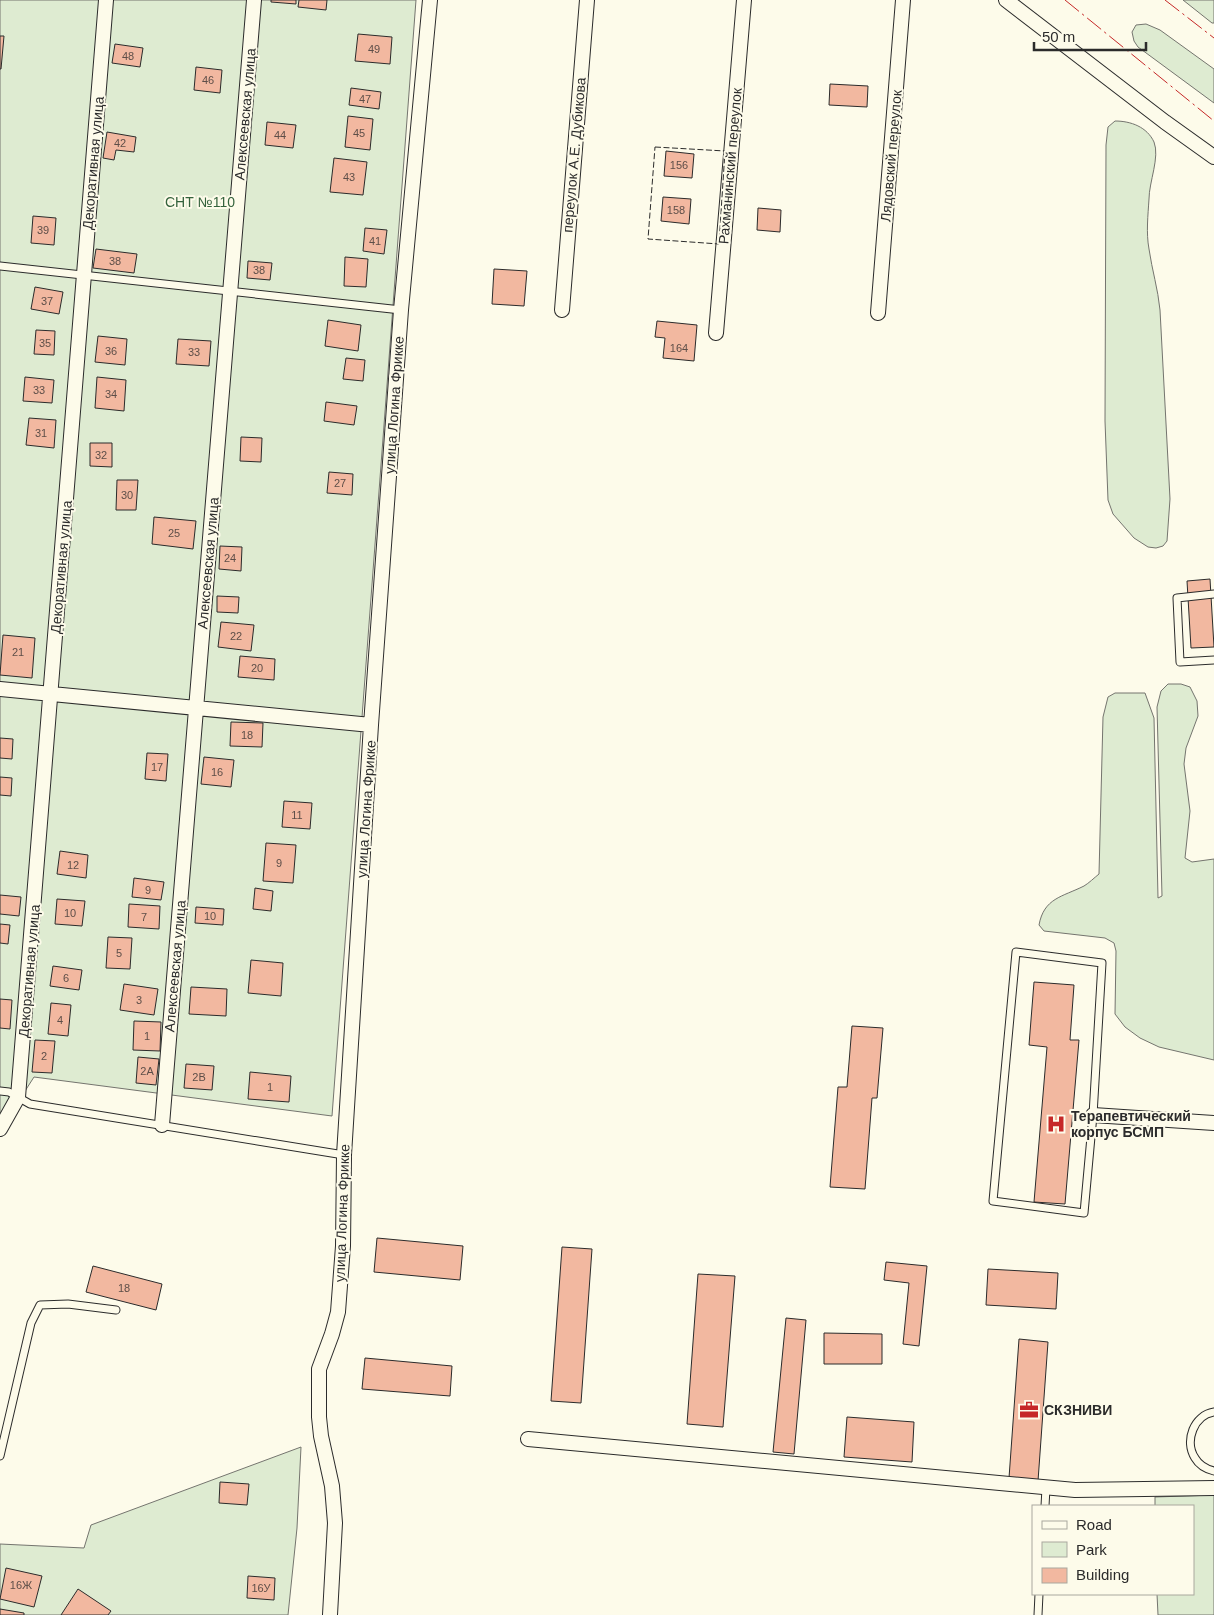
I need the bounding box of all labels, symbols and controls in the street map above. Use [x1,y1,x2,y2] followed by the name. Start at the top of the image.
[1034,20,1146,52] scale bar
[1042,28,1075,45] text: 50 m
[368,43,380,55] house number: 49
[231,47,259,181] street label: Алексеевская улица
[122,50,134,62] house number: 48
[202,74,214,86] house number: 46
[559,76,589,233] street label: переулок А.Е. Дубикова
[715,86,745,245] street label: Рахманинский переулок
[877,88,905,223] street label: Лядовский переулок
[359,93,371,105] house number: 47
[79,95,107,230] street label: Декоративная улица
[353,127,365,139] house number: 45
[274,129,286,141] house number: 44
[114,137,126,149] house number: 42
[670,159,688,171] house number: 156
[343,171,355,183] house number: 43
[165,194,235,210] park label: СНТ №110
[667,204,685,216] house number: 158
[37,224,49,236] house number: 39
[369,235,381,247] house number: 41
[109,255,121,267] house number: 38
[253,264,265,276] house number: 38
[41,295,53,307] house number: 37
[381,335,407,474] street label: улица Логина Фрикке
[39,337,51,349] house number: 35
[670,342,688,354] house number: 164
[105,345,117,357] house number: 36
[188,346,200,358] house number: 33
[33,384,45,396] house number: 33
[105,388,117,400] house number: 34
[35,427,47,439] house number: 31
[95,449,107,461] house number: 32
[334,477,346,489] house number: 27
[121,489,133,501] house number: 30
[194,496,222,630] street label: Алексеевская улица
[47,499,75,634] street label: Декоративная улица
[168,527,180,539] house number: 25
[224,552,236,564] house number: 24
[230,630,242,642] house number: 22
[12,646,24,658] house number: 21
[251,662,263,674] house number: 20
[241,729,253,741] house number: 18
[353,739,379,878] street label: улица Логина Фрикке
[151,761,163,773] house number: 17
[211,766,223,778] house number: 16
[291,809,303,821] house number: 11
[276,857,282,869] house number: 9
[67,859,79,871] house number: 12
[145,884,151,896] house number: 9
[161,899,189,1033] street label: Алексеевская улица
[15,903,43,1038] street label: Декоративная улица
[64,907,76,919] house number: 10
[204,910,216,922] house number: 10
[141,911,147,923] house number: 7
[116,947,122,959] house number: 5
[63,972,69,984] house number: 6
[136,994,142,1006] house number: 3
[57,1014,63,1026] house number: 4
[144,1030,150,1042] house number: 1
[41,1050,47,1062] house number: 2
[140,1065,154,1077] house number: 2А
[192,1071,206,1083] house number: 2В
[267,1081,273,1093] house number: 1
[1071,1108,1191,1140] place label: Терапевтический корпус БСМП
[1045,1113,1067,1135] hospital icon: Терапевтический корпус БСМП
[332,1143,352,1282] street label: улица Логина Фрикке
[118,1282,130,1294] house number: 18
[1018,1399,1040,1421] office icon: СКЗНИВИ
[1044,1402,1112,1418] place label: СКЗНИВИ
[1032,1505,1194,1595] legend
[1076,1516,1112,1533] text: Road
[1076,1541,1107,1558] text: Park
[1076,1566,1129,1583] text: Building
[10,1579,32,1591] house number: 16Ж
[251,1582,272,1594] house number: 16У

